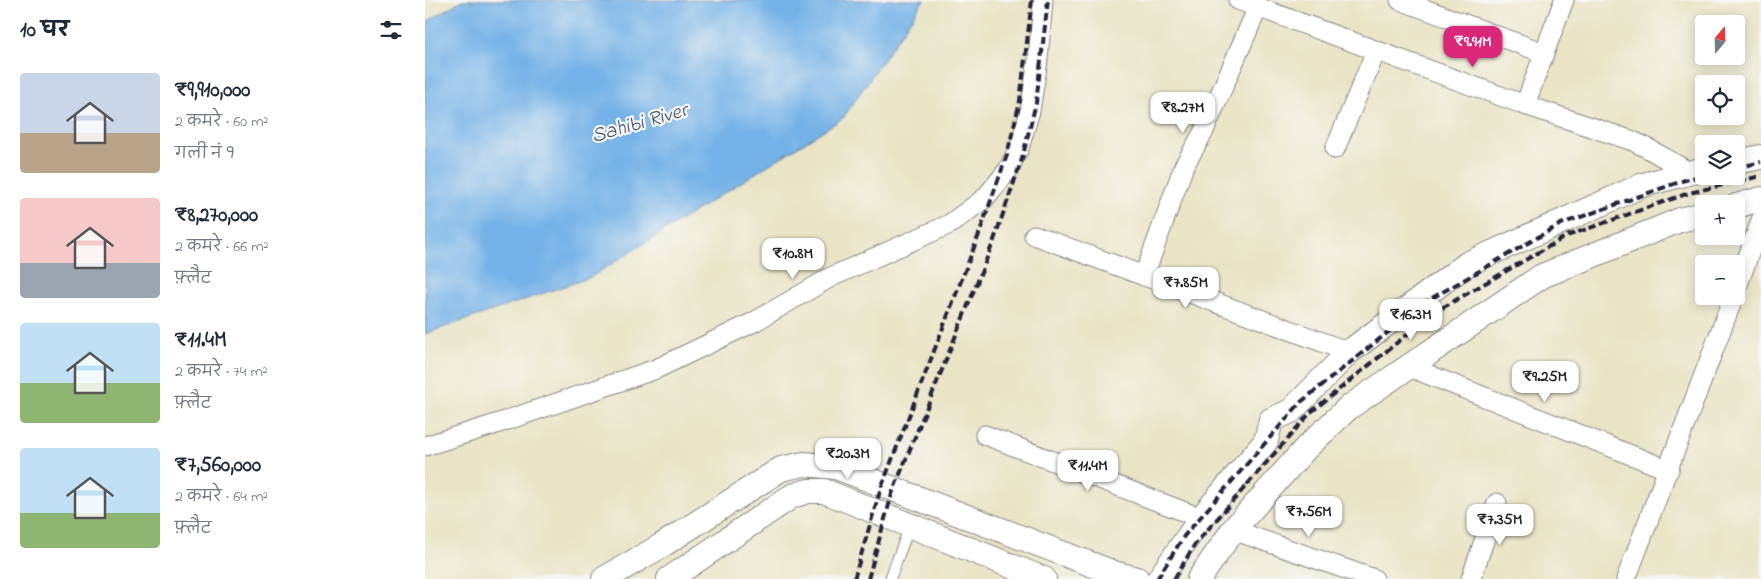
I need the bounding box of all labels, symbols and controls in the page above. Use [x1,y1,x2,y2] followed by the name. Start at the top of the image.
[1695,15,1745,65] north arrow
[1695,15,1745,305] map controls
[20,16,69,46] text: 10 घर
[377,16,405,44] icon: filters
[1432,26,1514,68] pin: ₹9.91M
[1454,30,1492,54] text: ₹9.91M
[1695,75,1745,125] button: locate
[175,76,250,106] text: ₹9,910,000
[1142,92,1224,134] pin: ₹8.27M
[60,93,120,153] icon: home
[588,95,694,152] water label: Sahibi River
[1161,96,1205,120] text: ₹8.27M
[175,110,268,134] text: 2 कमरे · 60 m²
[1695,135,1745,185] button: layers
[175,142,235,166] text: गली नं १
[1695,195,1745,245] button: +
[175,201,258,231] text: ₹8,270,000
[60,218,120,278] icon: home
[175,235,269,259] text: 2 कमरे · 66 m²
[752,238,834,280] pin: ₹10.8M
[773,242,813,266] text: ₹10.8M
[1695,255,1745,305] button: −
[1145,266,1227,309] pin: ₹7.85M
[175,267,211,291] text: फ़्लैट
[1164,271,1208,295] text: ₹7.85M
[1370,298,1452,341] pin: ₹16.3M
[1390,303,1432,327] text: ₹16.3M
[175,326,227,356] text: ₹11.4M
[60,343,120,403] icon: home
[175,360,268,384] text: 2 कमरे · 74 m²
[1504,360,1586,403] pin: ₹9.25M
[1523,365,1567,389] text: ₹9.25M
[175,392,211,416] text: फ़्लैट
[807,438,889,480] pin: ₹20.3M
[826,442,870,466] text: ₹20.3M
[1047,450,1129,492] pin: ₹11.4M
[175,451,261,481] text: ₹7,560,000
[1068,454,1108,478] text: ₹11.4M
[60,468,120,528] icon: home
[175,485,268,509] text: 2 कमरे · 64 m²
[1268,496,1350,538] pin: ₹7.56M
[1286,500,1332,524] text: ₹7.56M
[1459,504,1541,546] pin: ₹7.35M
[1478,508,1522,532] text: ₹7.35M
[175,517,211,541] text: फ़्लैट

